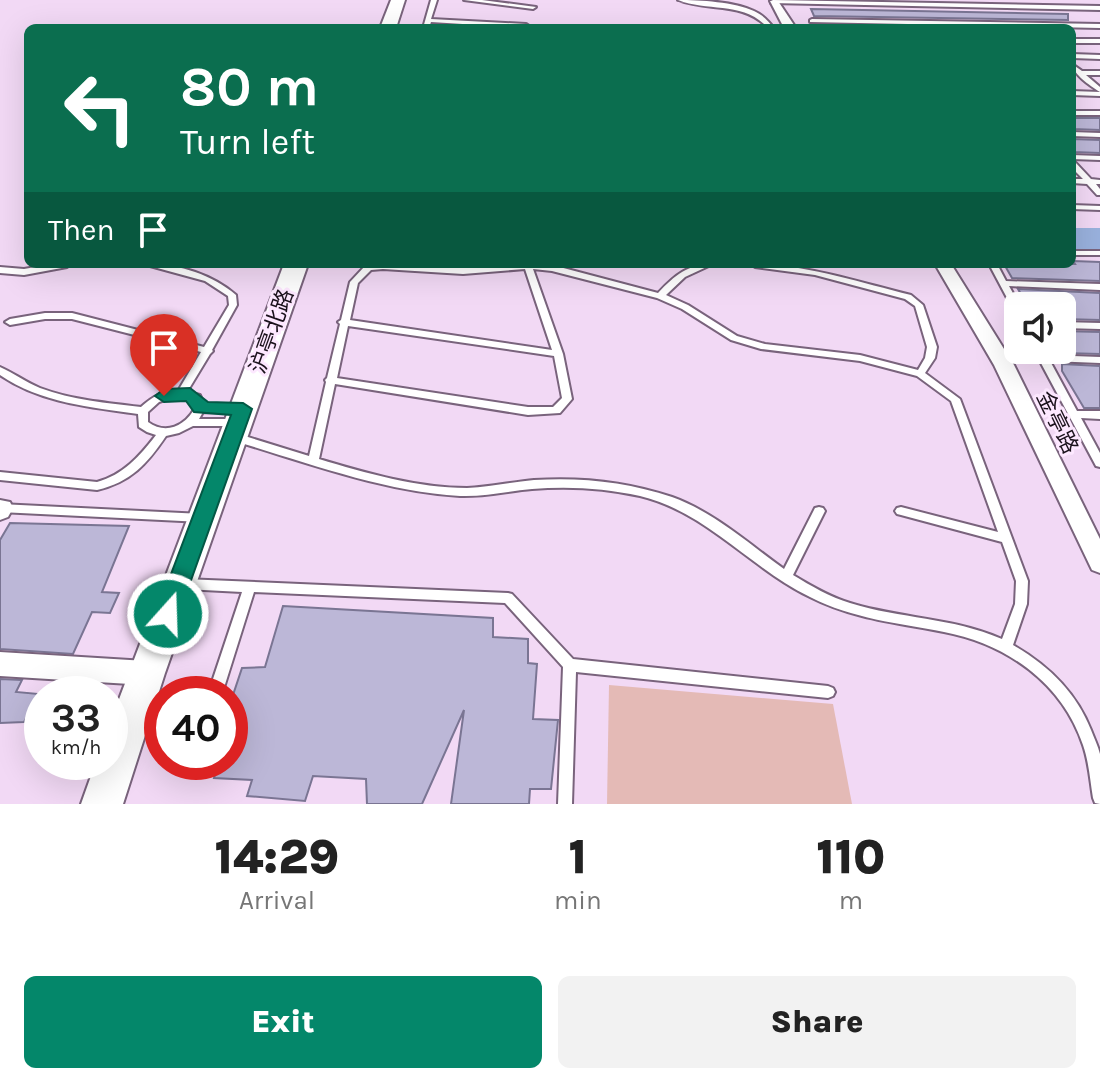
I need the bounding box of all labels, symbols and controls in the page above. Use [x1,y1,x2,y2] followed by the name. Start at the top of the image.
[180,54,319,119] text: 80 m
[48,56,152,160] icon: left
[180,121,315,163] text: Turn left
[131,208,175,252] icon: arrive
[48,212,115,248] text: Then
[245,286,299,377] street label: 沪亭北路
[1004,292,1076,364] map controls
[1004,292,1076,364] button: sound
[130,314,198,396] pin
[142,326,186,370] icon: arrive
[1031,387,1083,458] street label: 金亭路
[126,572,210,656] position arrow
[144,676,248,780] speed limit sign: 40
[51,694,101,741] text: 33
[51,736,101,759] text: km/h
[215,829,339,885] text: 14:29
[569,829,587,885] text: 1
[816,829,885,885] text: 110
[239,885,315,916] text: Arrival
[554,885,602,916] text: min
[839,885,863,916] text: m
[24,976,542,1068] button: Exit
[558,976,1076,1068] button: Share

